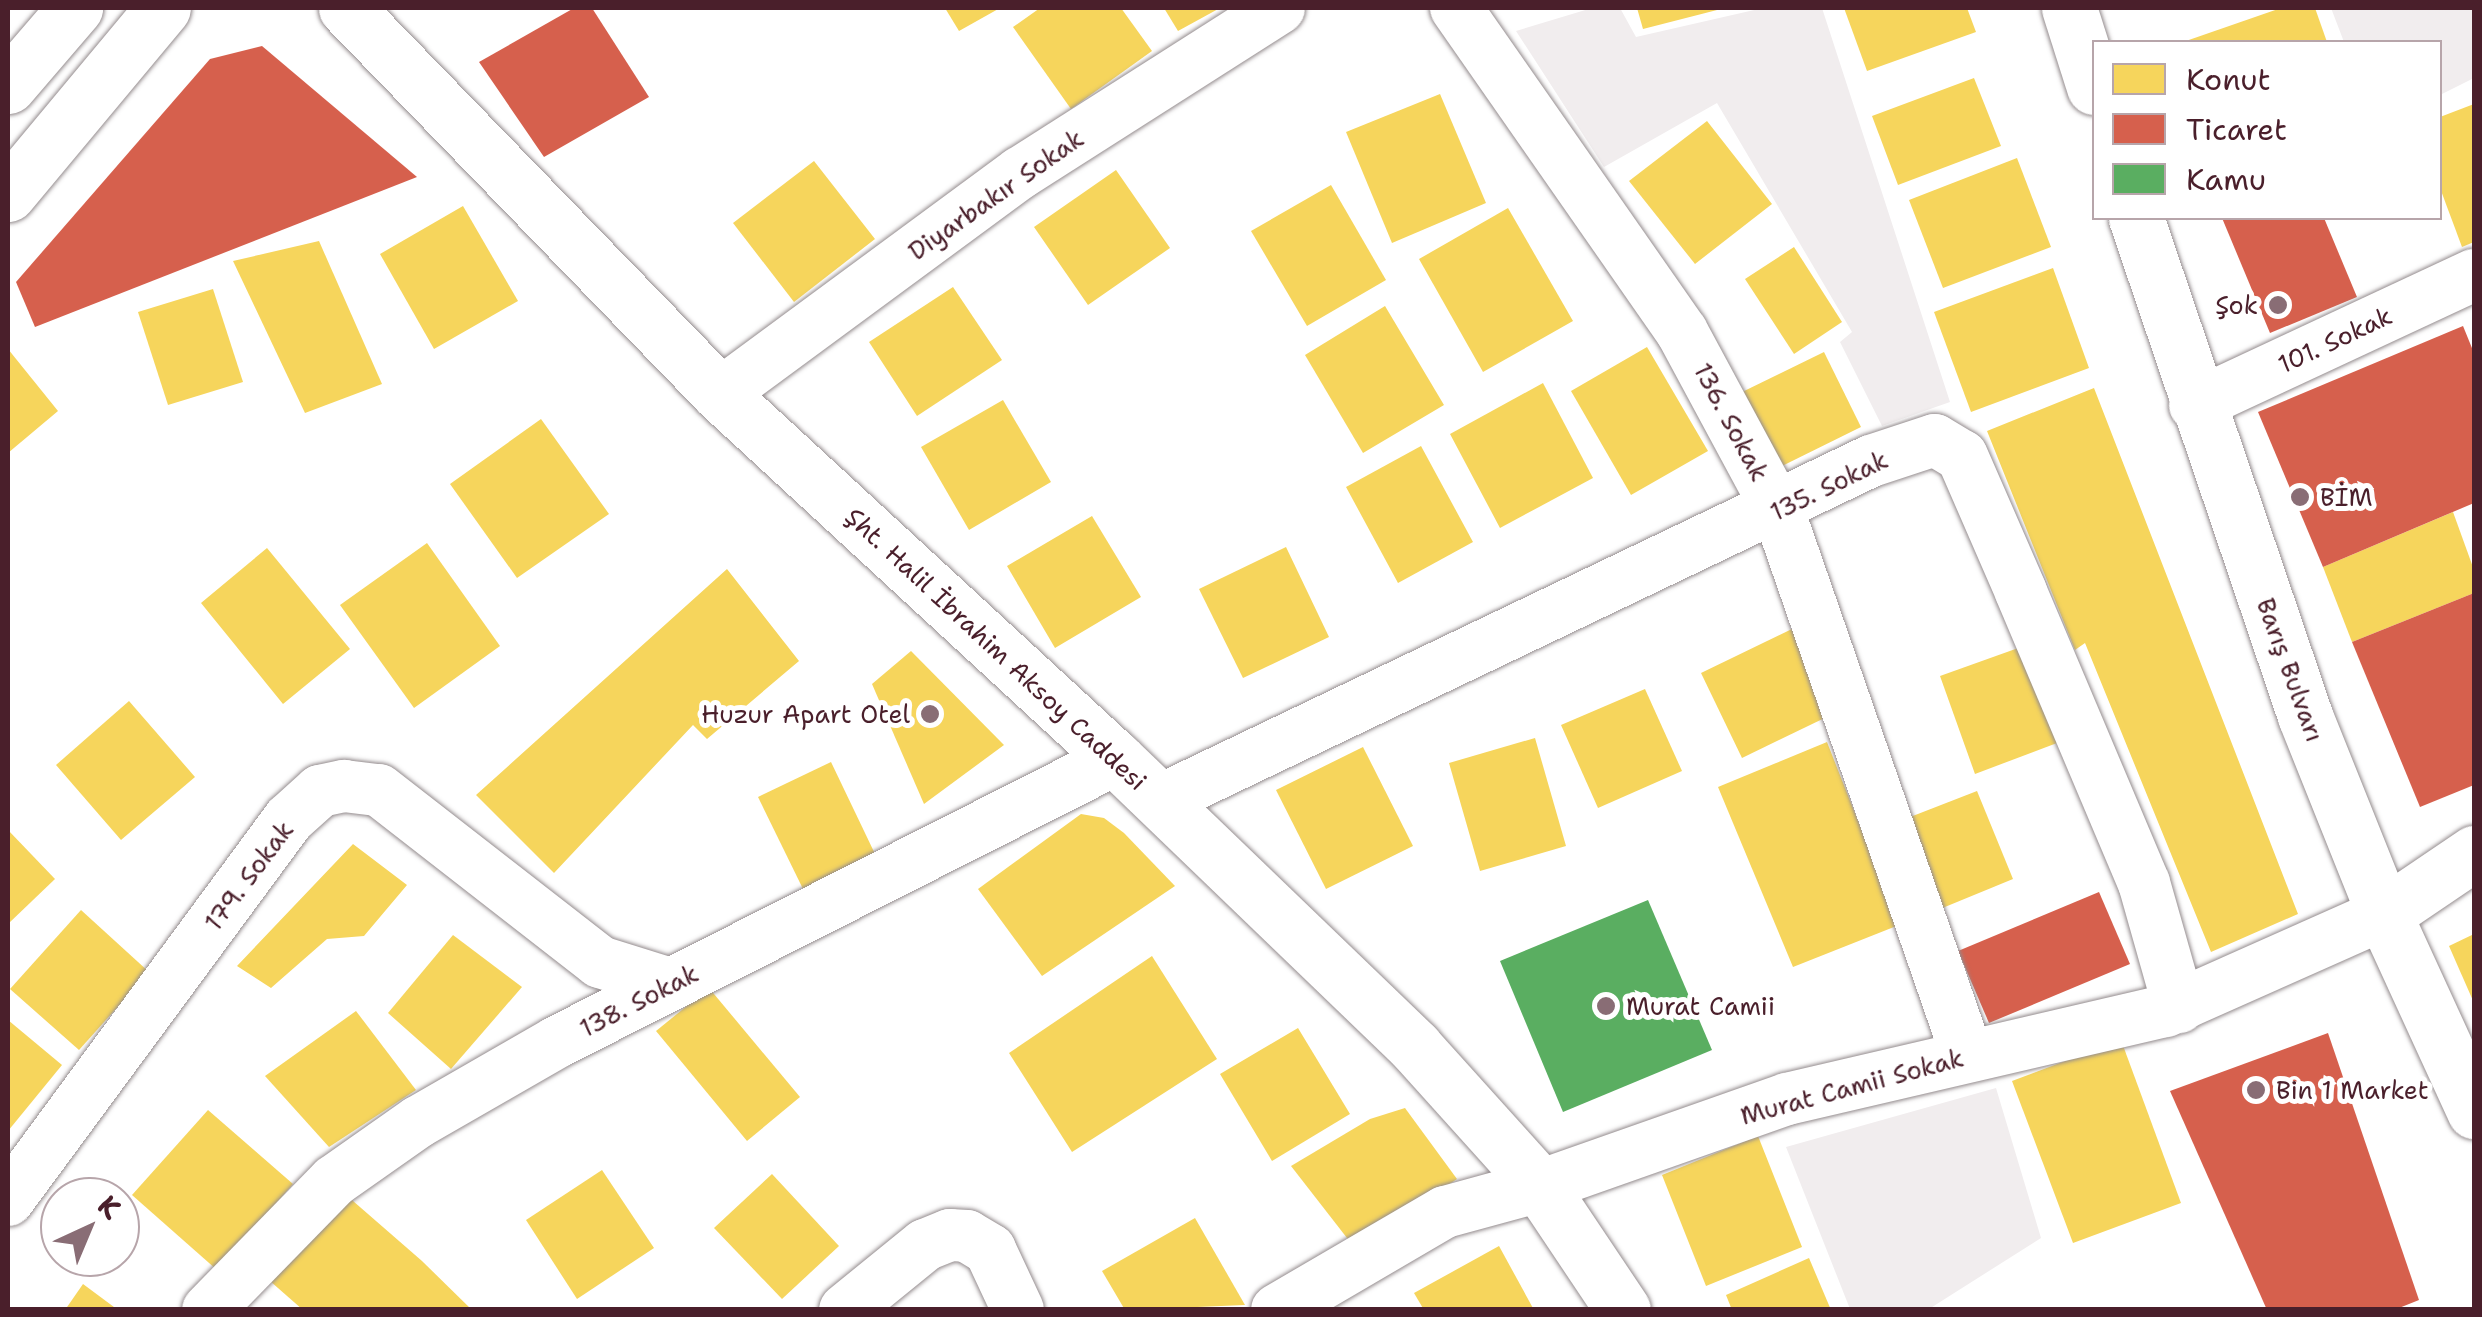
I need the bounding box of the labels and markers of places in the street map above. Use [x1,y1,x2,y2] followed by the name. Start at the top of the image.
[2215,290,2258,320] place label: Şok
[2267,294,2289,316] marker: Şok
[2320,482,2373,512] place label: BİM
[2289,486,2311,508] marker: BİM
[701,699,910,729] place label: Huzur Apart Otel
[919,703,941,725] marker: Huzur Apart Otel
[1626,991,1775,1021] place label: Murat Camii
[1595,995,1617,1017] marker: Murat Camii
[2276,1075,2429,1105] place label: Bin 1 Market
[2245,1079,2267,1101] marker: Bin 1 Market

